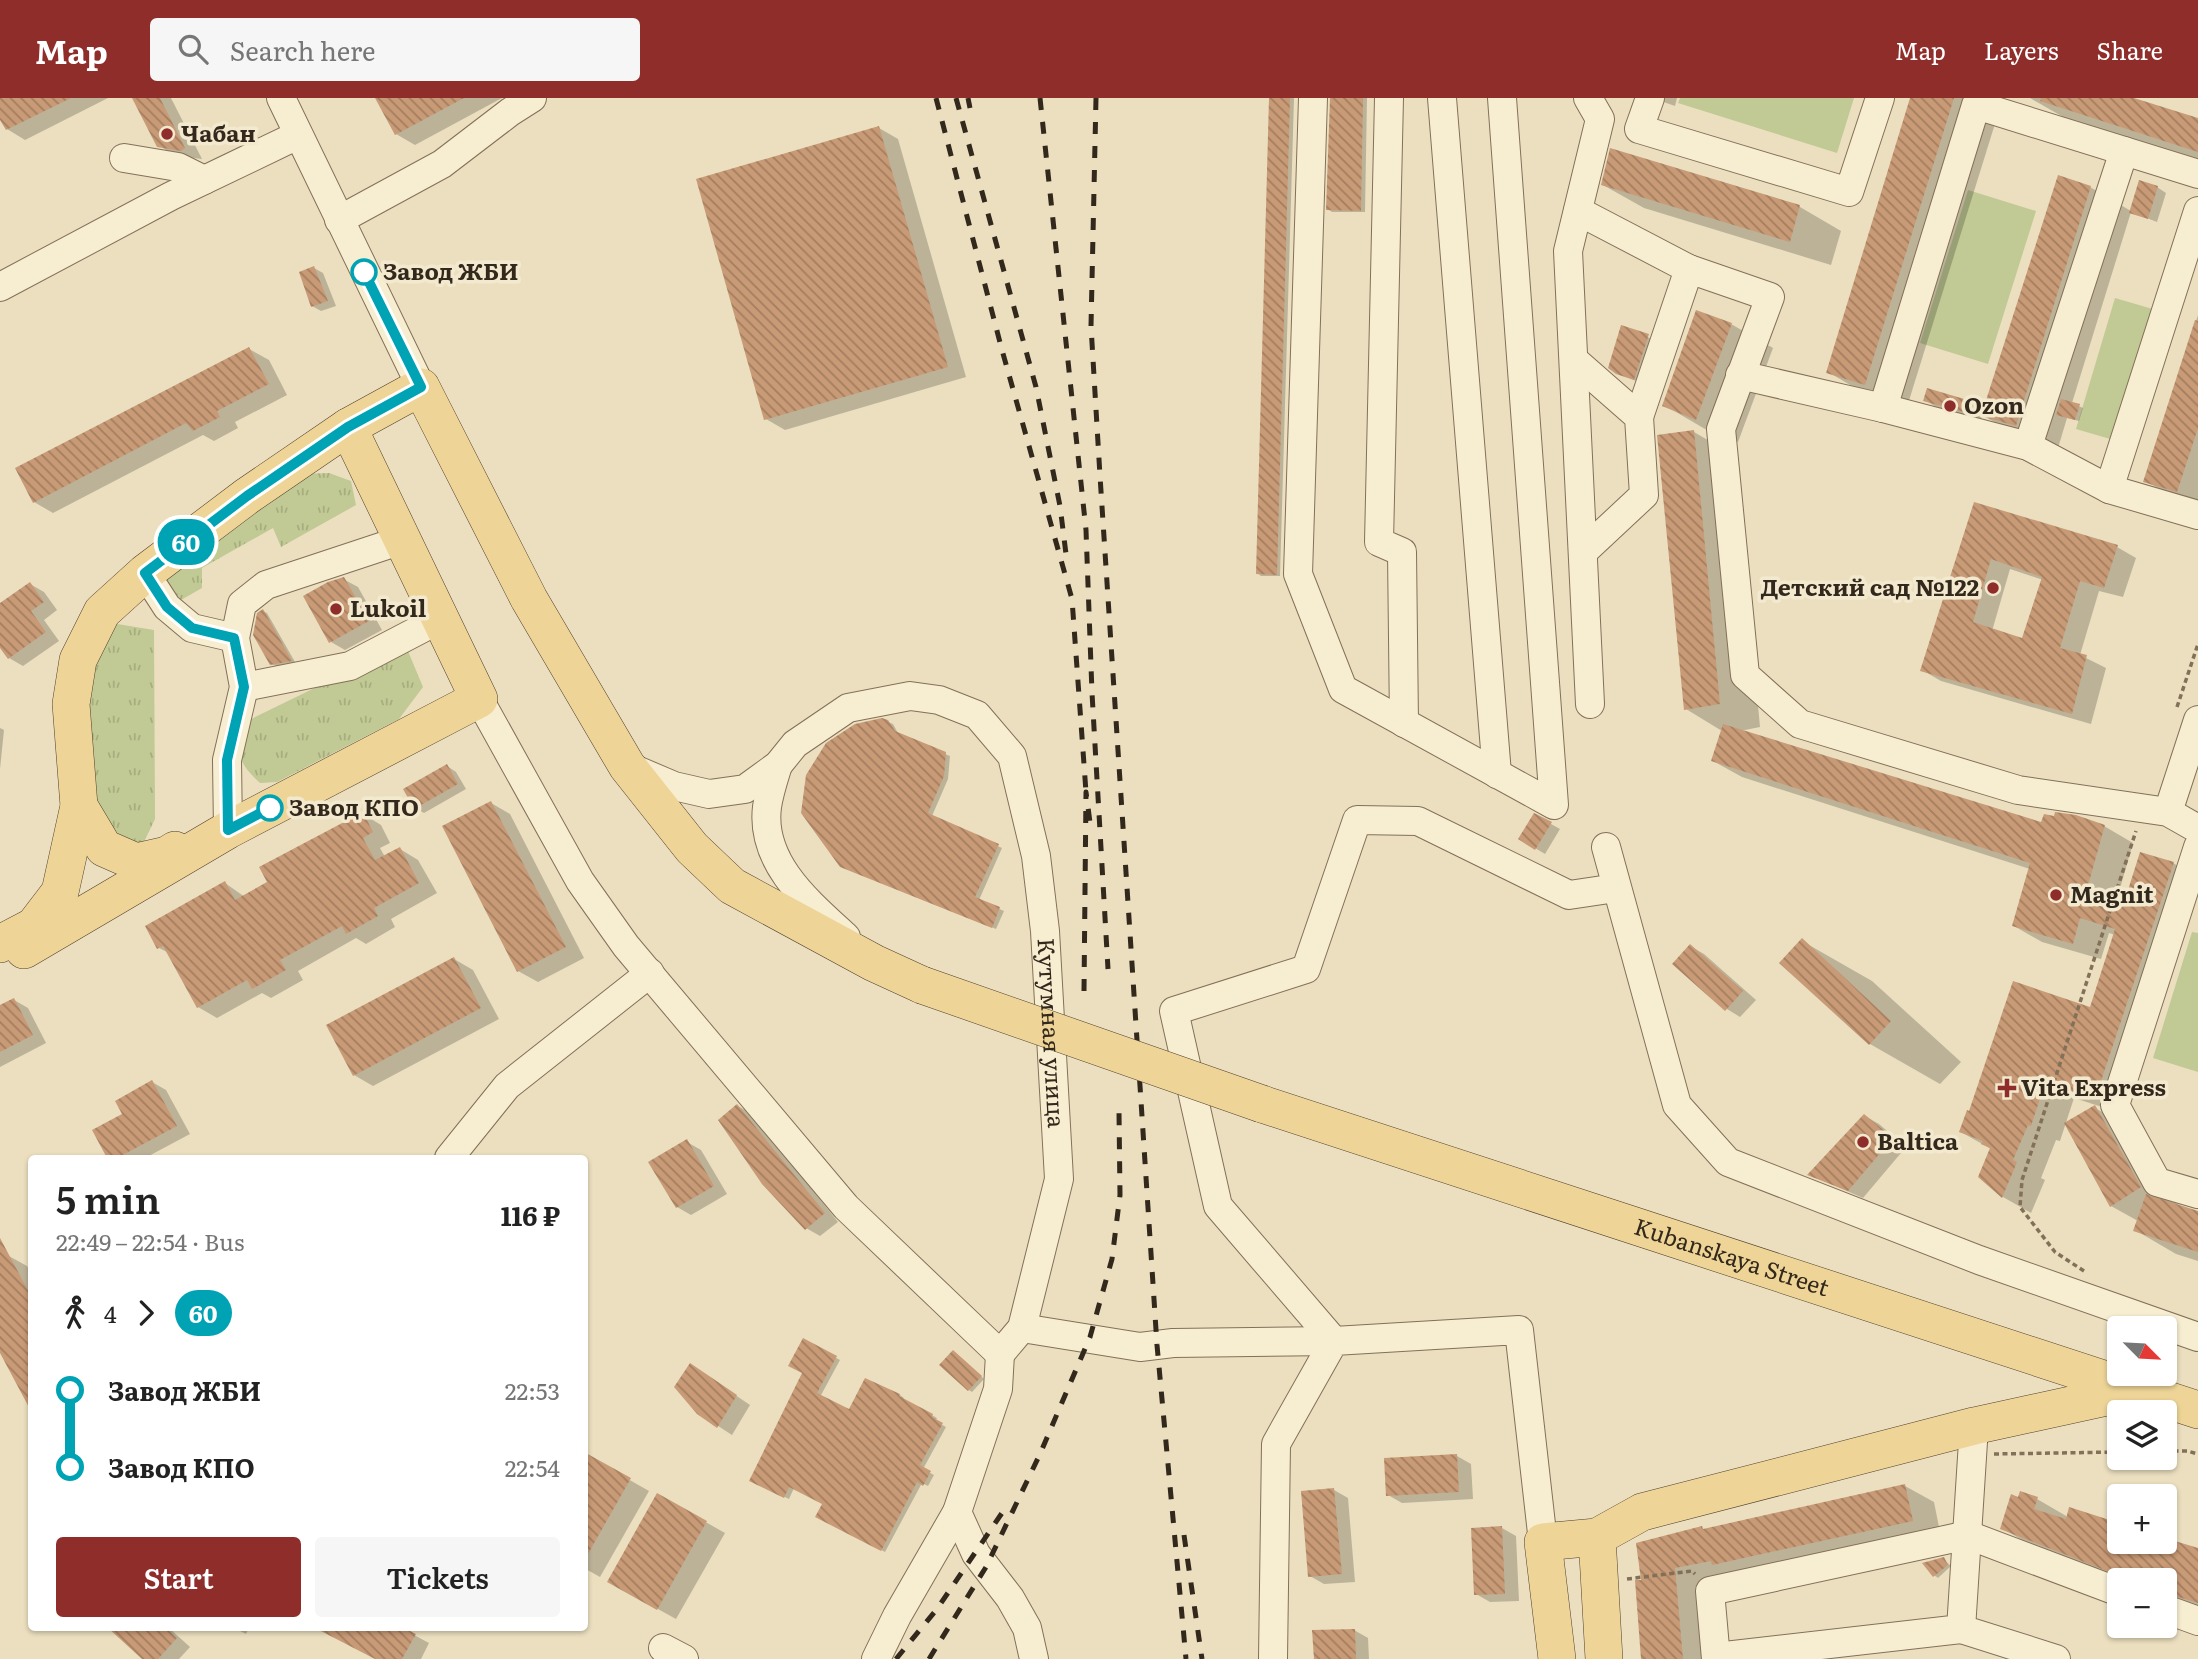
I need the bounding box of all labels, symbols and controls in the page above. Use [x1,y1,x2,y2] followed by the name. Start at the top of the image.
[150,18,640,81] search box
[35,25,108,74] text: Map
[174,30,212,68] icon: search
[230,30,376,69] text: Search here
[1895,32,1946,67] text: Map
[1984,32,2058,67] text: Layers
[2096,32,2163,67] text: Share
[181,115,256,149] place label: Чабан
[159,126,175,142] marker: Чабан
[383,253,519,287] place label: Завод ЖБИ
[351,259,377,285] marker: Завод ЖБИ
[1964,387,2024,421] place label: Ozon
[1942,398,1958,414] marker: Ozon
[154,519,218,565] line badge: 60
[172,524,200,559] text: 60
[1761,569,1979,603] place label: Детский сад №122
[1985,580,2001,596] marker: Детский сад №122
[350,590,426,624] place label: Lukoil
[328,601,344,617] marker: Lukoil
[289,789,419,823] place label: Завод КПО
[257,795,283,821] marker: Завод КПО
[2070,876,2154,910] place label: Magnit
[2048,887,2064,903] marker: Magnit
[1030,937,1075,1129] street label: Кутумная улица
[2021,1069,2166,1103] place label: Vita Express
[1999,1080,2015,1096] marker: Vita Express
[1877,1123,1959,1157] place label: Baltica
[1855,1134,1871,1150] marker: Baltica
[56,1169,160,1226] text: 5 min
[501,1195,560,1234] text: 116 ₽
[1630,1208,1835,1304] street label: Kubanskaya Street
[56,1224,244,1258] text: 22:49 – 22:54 · Bus
[56,1294,94,1332] icon: walk
[127,1294,165,1332] icon: forward
[189,1295,218,1330] text: 60
[104,1296,117,1330] text: 4
[2107,1316,2177,1386] north arrow
[2107,1316,2177,1638] map controls
[108,1370,261,1409] text: Завод ЖБИ
[505,1373,560,1407] text: 22:53
[2107,1400,2177,1470] button: layers
[108,1447,255,1486] text: Завод КПО
[505,1450,560,1484] text: 22:54
[2107,1484,2177,1554] button: +
[56,1537,301,1617] button: Start
[315,1537,560,1617] button: Tickets
[2107,1568,2177,1638] button: −

